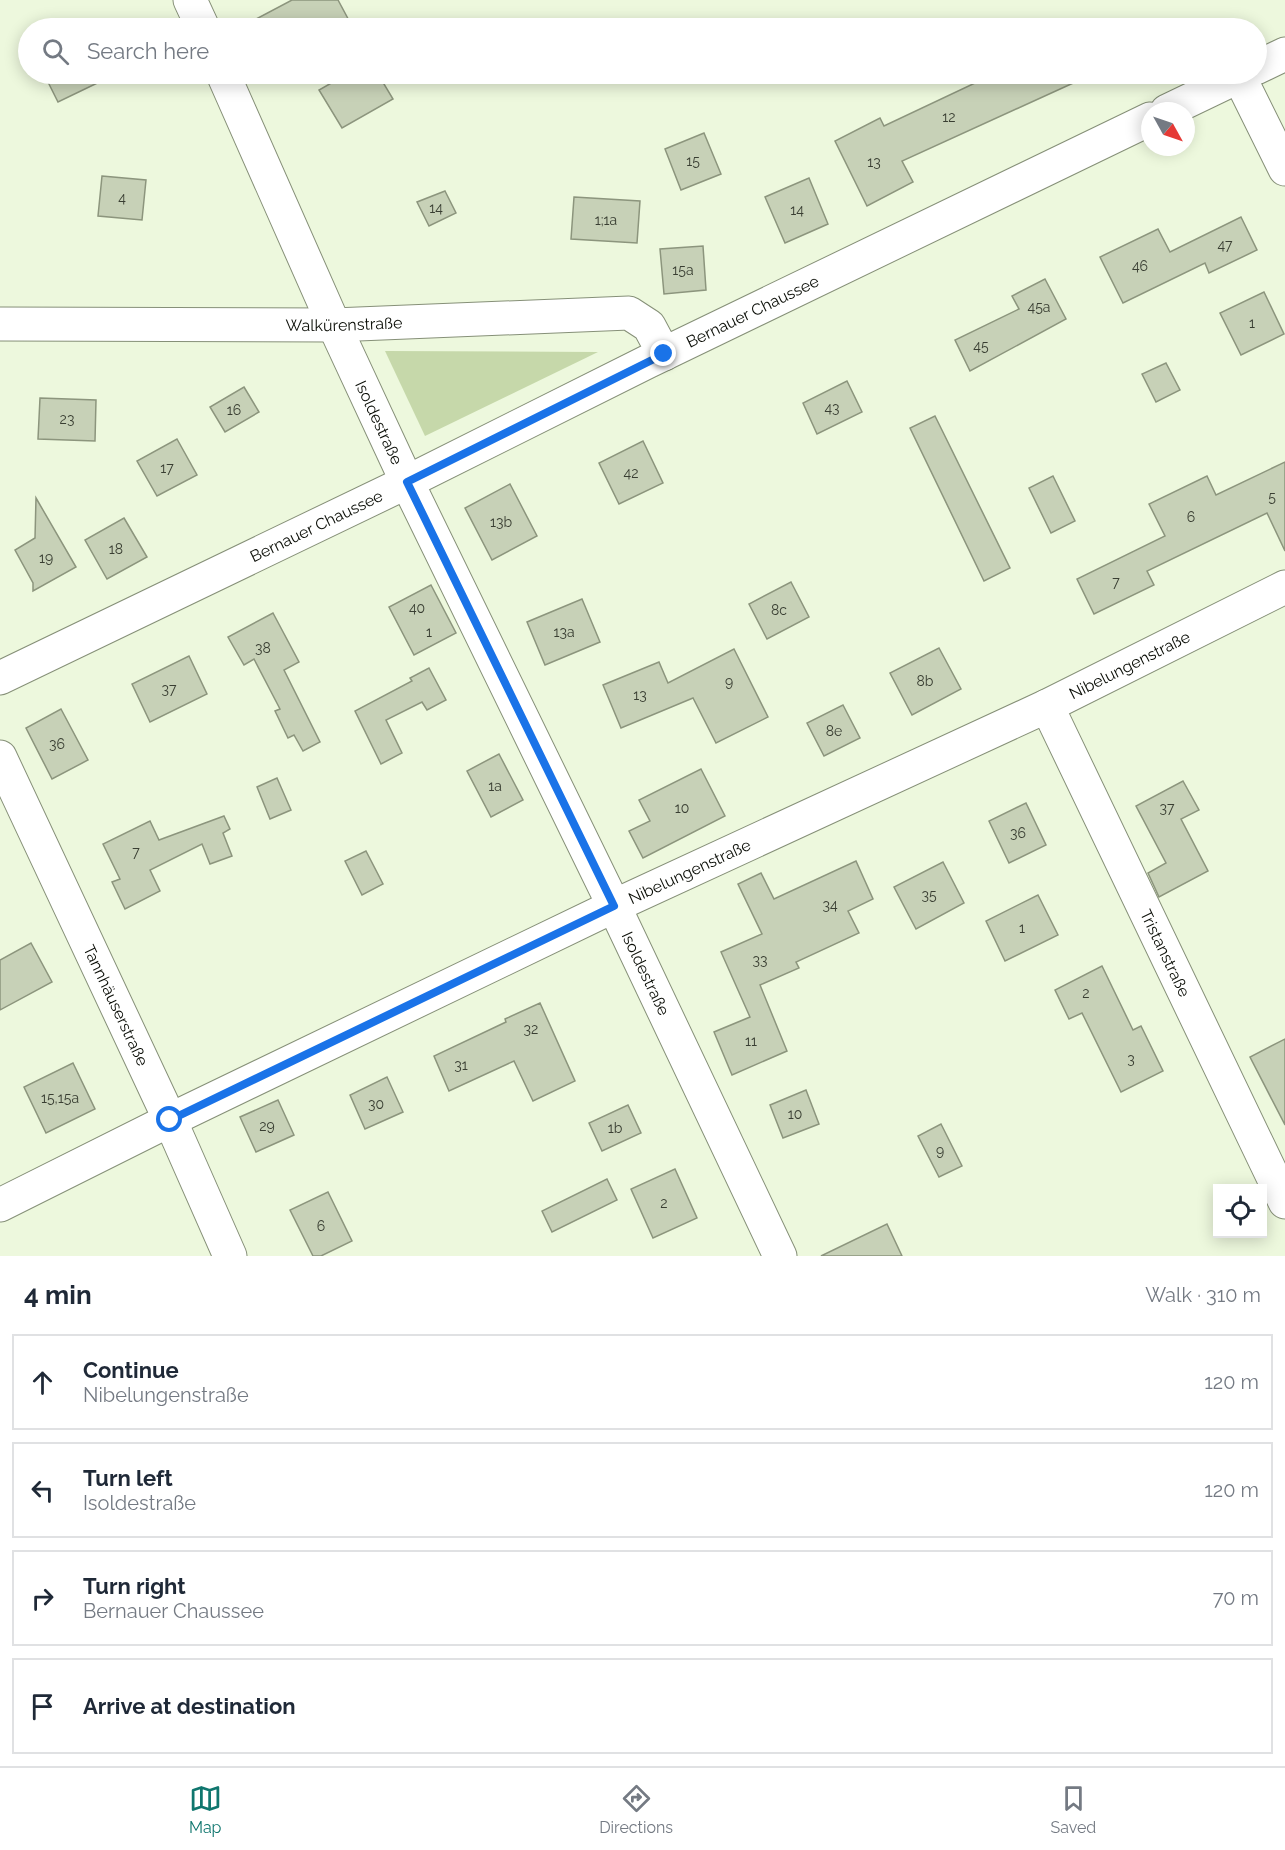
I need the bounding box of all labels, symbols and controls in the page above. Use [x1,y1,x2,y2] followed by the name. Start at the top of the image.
[18,18,1267,84] search box
[39,35,72,68] icon: search
[87,38,209,64] text: Search here
[1141,102,1195,156] north arrow
[942,109,956,125] house number: 12
[686,153,700,169] house number: 15
[867,154,881,170] house number: 13
[118,190,126,206] house number: 4
[429,200,443,216] house number: 14
[790,202,804,218] house number: 14
[595,212,617,228] house number: 1;1a
[1217,237,1233,253] house number: 47
[1132,258,1148,274] house number: 46
[672,262,694,278] house number: 15a
[683,271,822,351] street label: Bernauer Chaussee
[1028,299,1050,315] house number: 45a
[286,313,403,335] street label: Walkürenstraße
[1249,315,1255,331] house number: 1
[973,338,989,354] house number: 45
[650,340,676,366] route end
[352,377,407,468] street label: Isoldestraße
[824,400,840,416] house number: 43
[227,402,241,418] house number: 16
[60,411,74,427] house number: 23
[160,460,174,476] house number: 17
[624,465,638,481] house number: 42
[247,486,386,566] street label: Bernauer Chaussee
[1268,489,1276,505] house number: 5
[1187,509,1195,525] house number: 6
[490,514,512,530] house number: 13b
[109,541,123,557] house number: 18
[39,550,53,566] house number: 19
[1112,574,1120,590] house number: 7
[409,600,425,616] house number: 40
[771,602,787,618] house number: 8c
[426,624,432,640] house number: 1
[553,624,575,640] house number: 13a
[1066,627,1193,703] street label: Nibelungenstraße
[255,640,271,656] house number: 38
[917,673,934,689] house number: 8b
[725,674,733,690] house number: 9
[162,681,177,697] house number: 37
[633,687,647,703] house number: 13
[826,723,842,739] house number: 8e
[49,736,65,752] house number: 36
[488,778,502,794] house number: 1a
[675,800,689,816] house number: 10
[1160,800,1175,816] house number: 37
[1010,825,1026,841] house number: 36
[625,835,754,908] street label: Nibelungenstraße
[132,844,140,860] house number: 7
[921,887,937,903] house number: 35
[822,897,838,913] house number: 34
[1137,906,1194,1000] street label: Tristanstraße
[1019,920,1025,936] house number: 1
[618,928,674,1018] street label: Isoldestraße
[80,942,153,1069] street label: Tannhäuserstraße
[753,952,767,968] house number: 33
[1082,985,1090,1001] house number: 2
[524,1021,538,1037] house number: 32
[745,1033,757,1049] house number: 11
[1127,1051,1135,1067] house number: 3
[454,1057,468,1073] house number: 31
[41,1090,79,1106] house number: 15,15a
[368,1096,384,1112] house number: 30
[156,1106,182,1132] route start
[788,1106,802,1122] house number: 10
[259,1118,275,1134] house number: 29
[608,1120,623,1136] house number: 1b
[936,1143,944,1159] house number: 9
[1213,1184,1267,1238] map controls
[1213,1184,1267,1238] button: locate
[660,1195,668,1211] house number: 2
[317,1218,325,1234] house number: 6
[24,1280,92,1310] text: 4 min
[1145,1283,1261,1307] text: Walk · 310 m
[83,1357,179,1383] text: Continue
[26,1366,59,1399] icon: ahead
[1204,1370,1259,1394] text: 120 m
[83,1383,249,1407] text: Nibelungenstraße
[83,1465,173,1491] text: Turn left
[26,1474,59,1507] icon: left
[1204,1478,1259,1502] text: 120 m
[83,1491,196,1515] text: Isoldestraße
[83,1573,186,1599] text: Turn right
[26,1582,59,1615] icon: right
[1213,1586,1259,1610] text: 70 m
[83,1599,264,1623] text: Bernauer Chaussee
[26,1690,59,1723] icon: arrive
[83,1693,296,1719] text: Arrive at destination
[189,1782,222,1837] tab: Map
[599,1782,673,1837] tab: Directions
[1050,1782,1096,1837] tab: Saved

